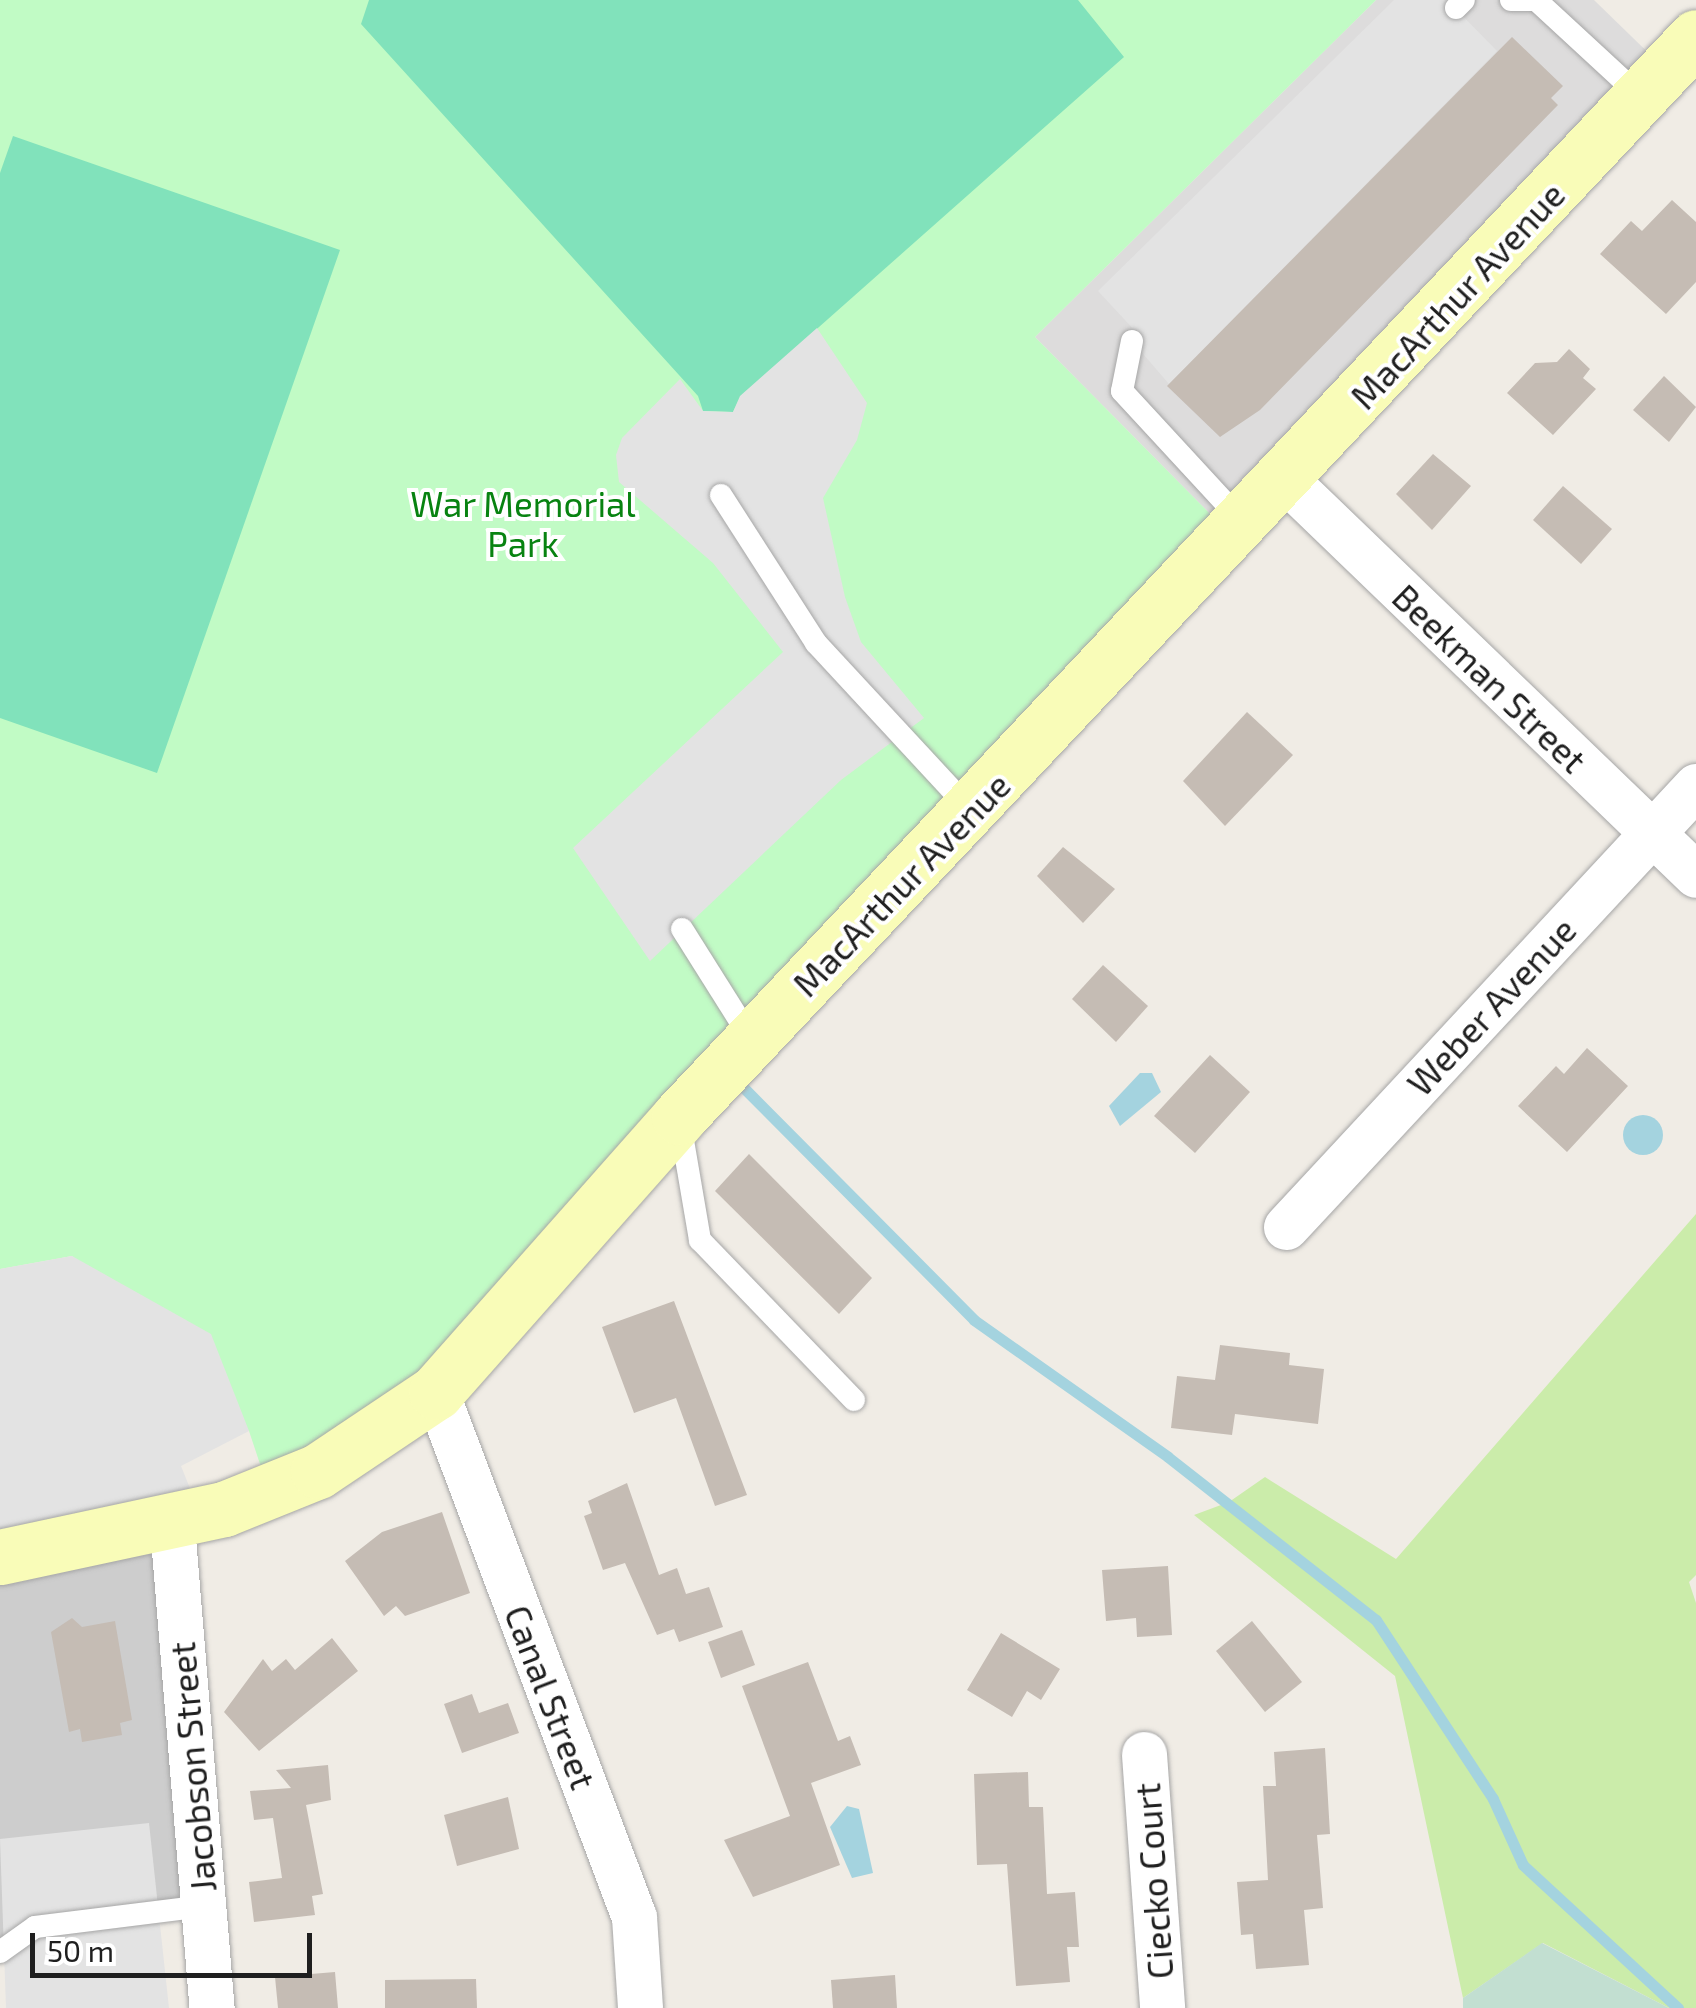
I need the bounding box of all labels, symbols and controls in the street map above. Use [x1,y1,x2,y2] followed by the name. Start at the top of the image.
[1341,173,1573,417] street label: MacArthur Avenue
[410,482,636,564] park label: War Memorial Park
[1385,575,1595,781] street label: Beekman Street
[783,763,1019,1005] street label: MacArthur Avenue
[1397,908,1585,1104] street label: Weber Avenue
[497,1599,605,1795] street label: Canal Street
[160,1640,224,1894] street label: Jacobson Street
[1125,1781,1181,1981] street label: Ciecko Court
[35,1913,318,1975] scale bar
[47,1932,114,1968] text: 50 m

